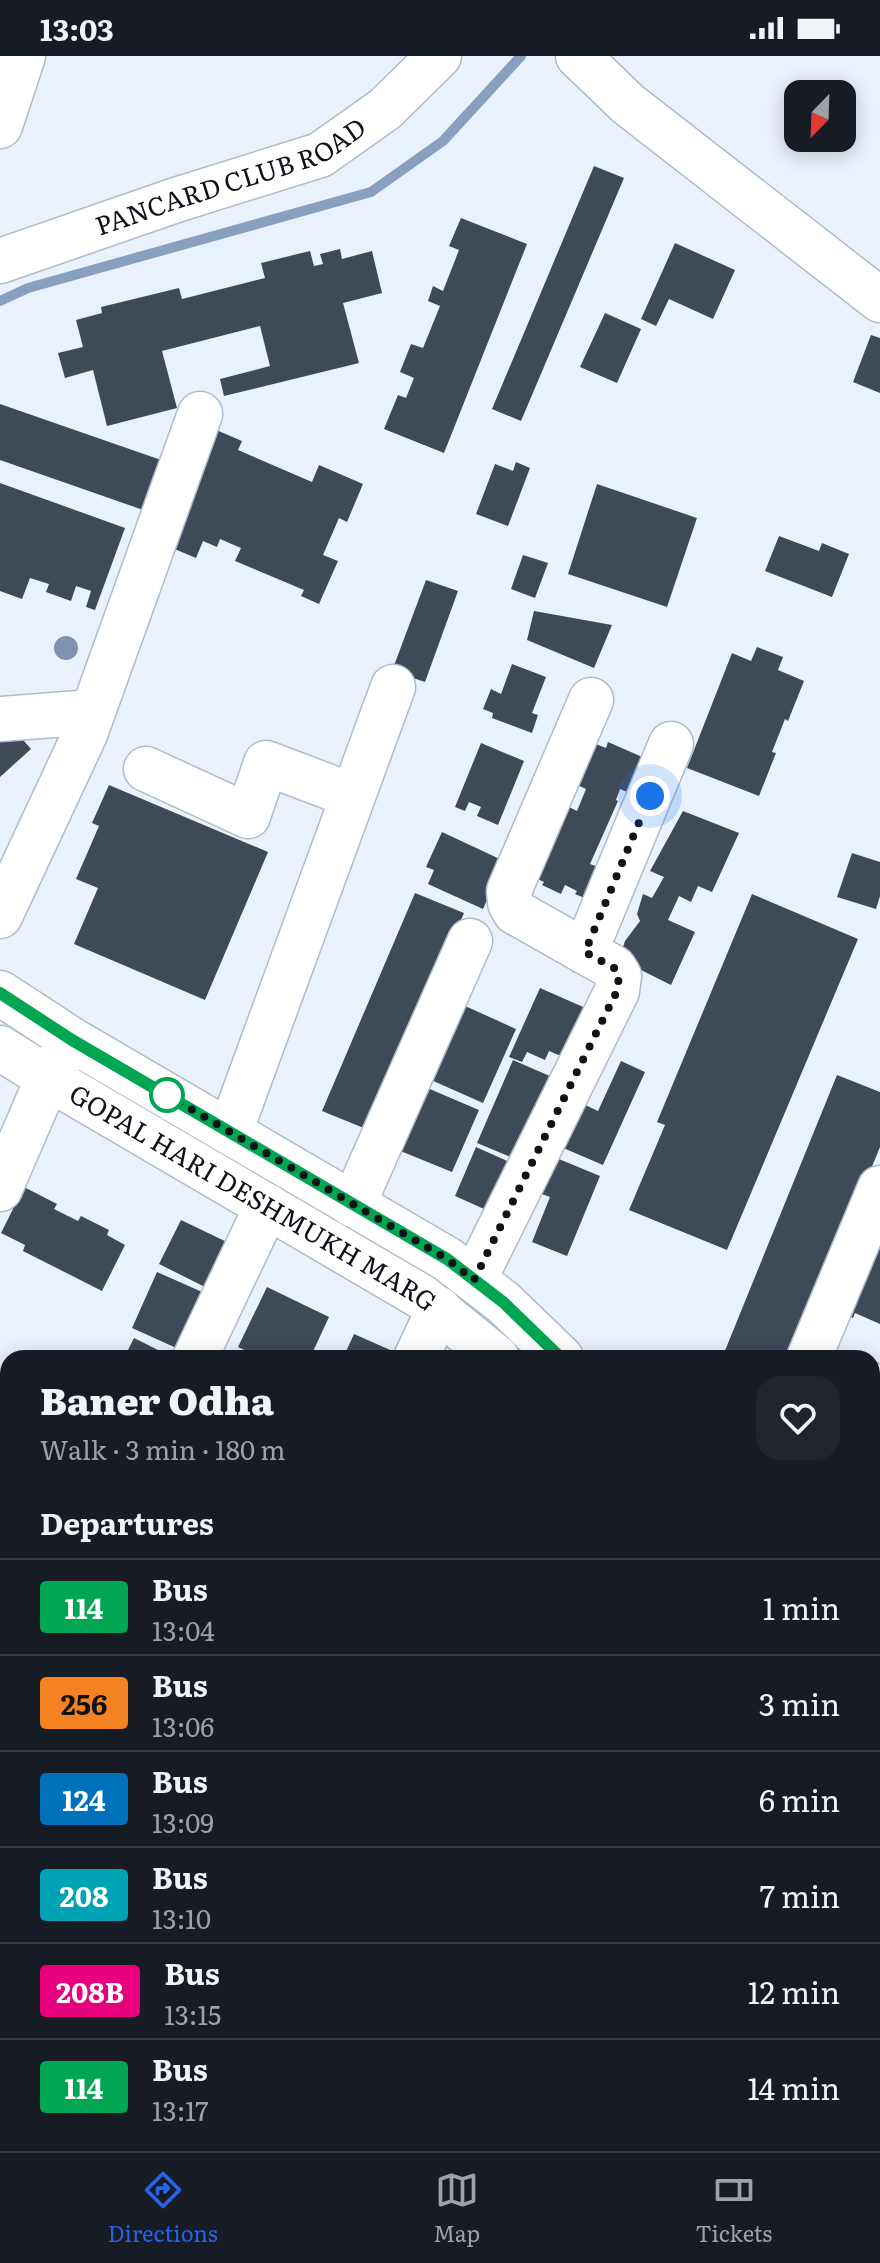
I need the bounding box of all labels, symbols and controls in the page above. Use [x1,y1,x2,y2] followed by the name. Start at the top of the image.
[40,6,114,50] text: 13:03
[784,80,856,152] north arrow
[784,80,856,152] map controls
[89,107,373,244] street label: PANCARD CLUB ROAD
[630,776,670,816] your location
[63,1073,447,1319] street label: GOPAL HARI DESHMUKH MARG
[150,1078,184,1112] unlabelled marker
[40,1370,274,1427] text: Baner Odha
[756,1376,840,1460] button: heart
[40,1429,285,1468] text: Walk · 3 min · 180 m
[40,1500,214,1544] text: Departures
[152,1566,208,1610] text: Bus
[763,1585,840,1629] text: 1 min
[64,1586,104,1628] text: 114
[152,1610,215,1649] text: 13:04
[152,1662,208,1706] text: Bus
[759,1681,840,1725] text: 3 min
[61,1682,107,1724] text: 256
[152,1706,214,1745] text: 13:06
[152,1758,208,1802] text: Bus
[759,1777,840,1821] text: 6 min
[62,1778,106,1820] text: 124
[152,1802,214,1841] text: 13:09
[152,1854,208,1898] text: Bus
[760,1873,840,1917] text: 7 min
[60,1874,108,1916] text: 208
[152,1898,211,1937] text: 13:10
[164,1950,220,1994] text: Bus
[748,1969,840,2013] text: 12 min
[56,1970,124,2012] text: 208B
[164,1994,221,2033] text: 13:15
[152,2046,208,2090] text: Bus
[748,2065,840,2109] text: 14 min
[64,2066,104,2108] text: 114
[152,2090,208,2129] text: 13:17
[108,2168,218,2249] tab: Directions
[433,2168,480,2249] tab: Map
[695,2168,772,2249] tab: Tickets

